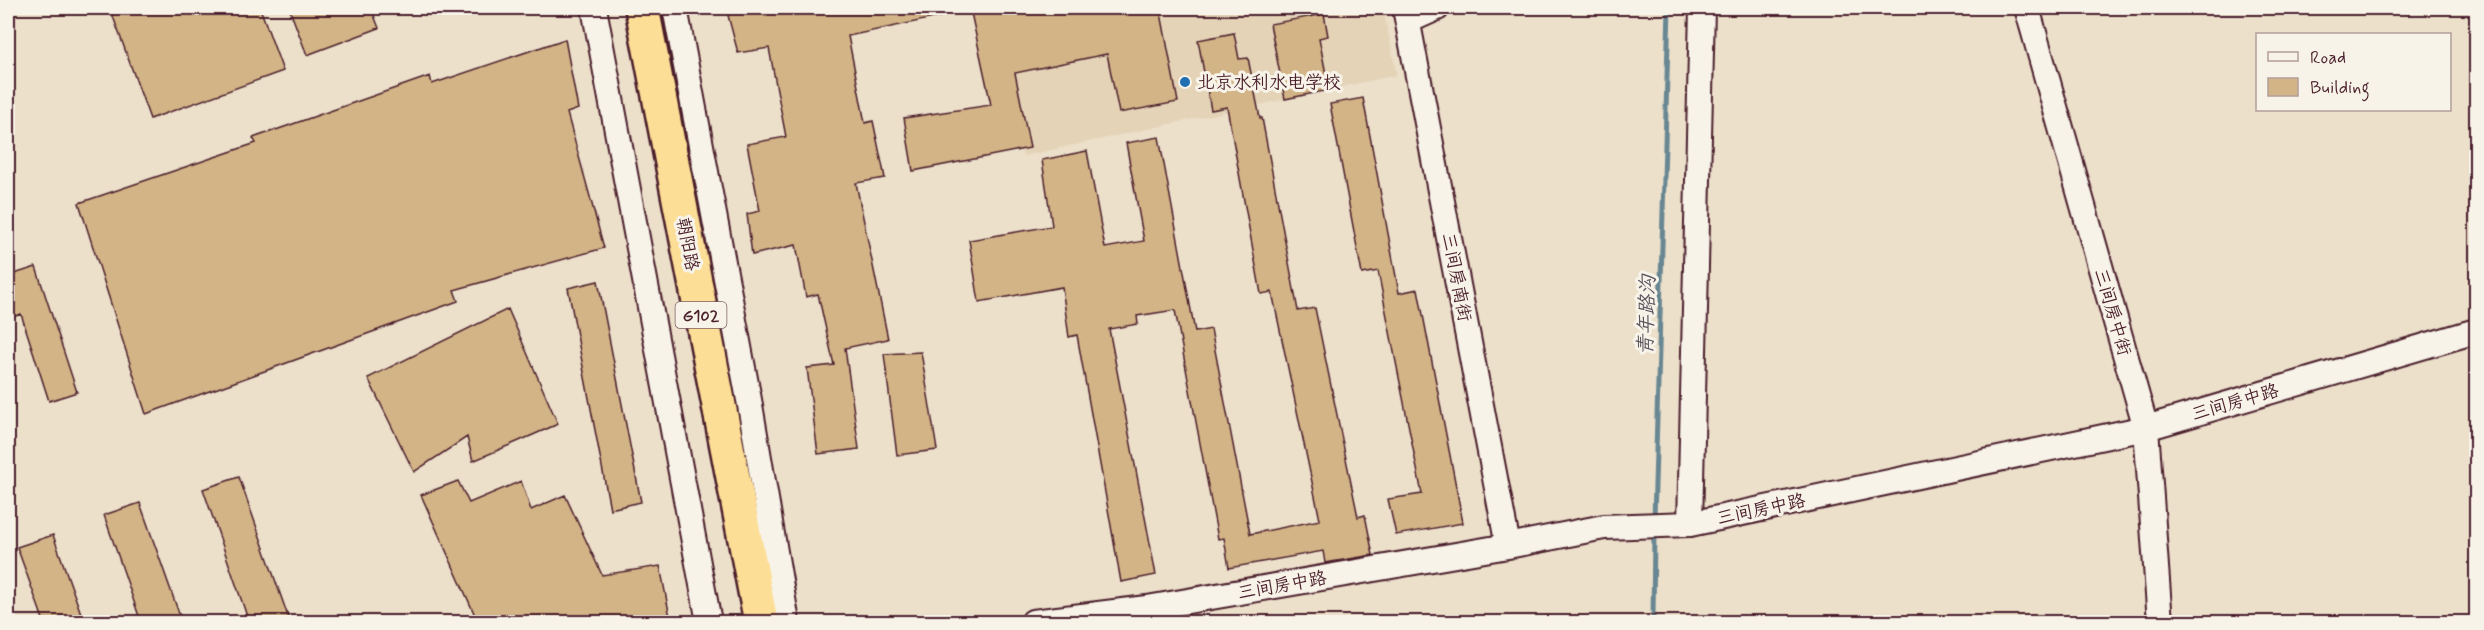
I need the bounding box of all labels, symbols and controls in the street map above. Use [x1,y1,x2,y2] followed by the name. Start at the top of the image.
[2256,33,2451,111] legend
[2310,46,2346,70] text: Road
[1197,71,1341,95] place label: 北京水利水电学校
[1178,75,1192,89] marker: 北京水利水电学校
[2310,76,2370,102] text: Building
[670,215,704,273] street label: 朝阳路
[1436,231,1476,324] street label: 三间房南街
[2088,266,2136,359] street label: 三间房中街
[1633,273,1662,355] water label: 青年路沟
[676,302,726,328] road number: G102
[2189,379,2282,427] street label: 三间房中路
[1715,489,1808,531] street label: 三间房中路
[1236,566,1329,606] street label: 三间房中路

